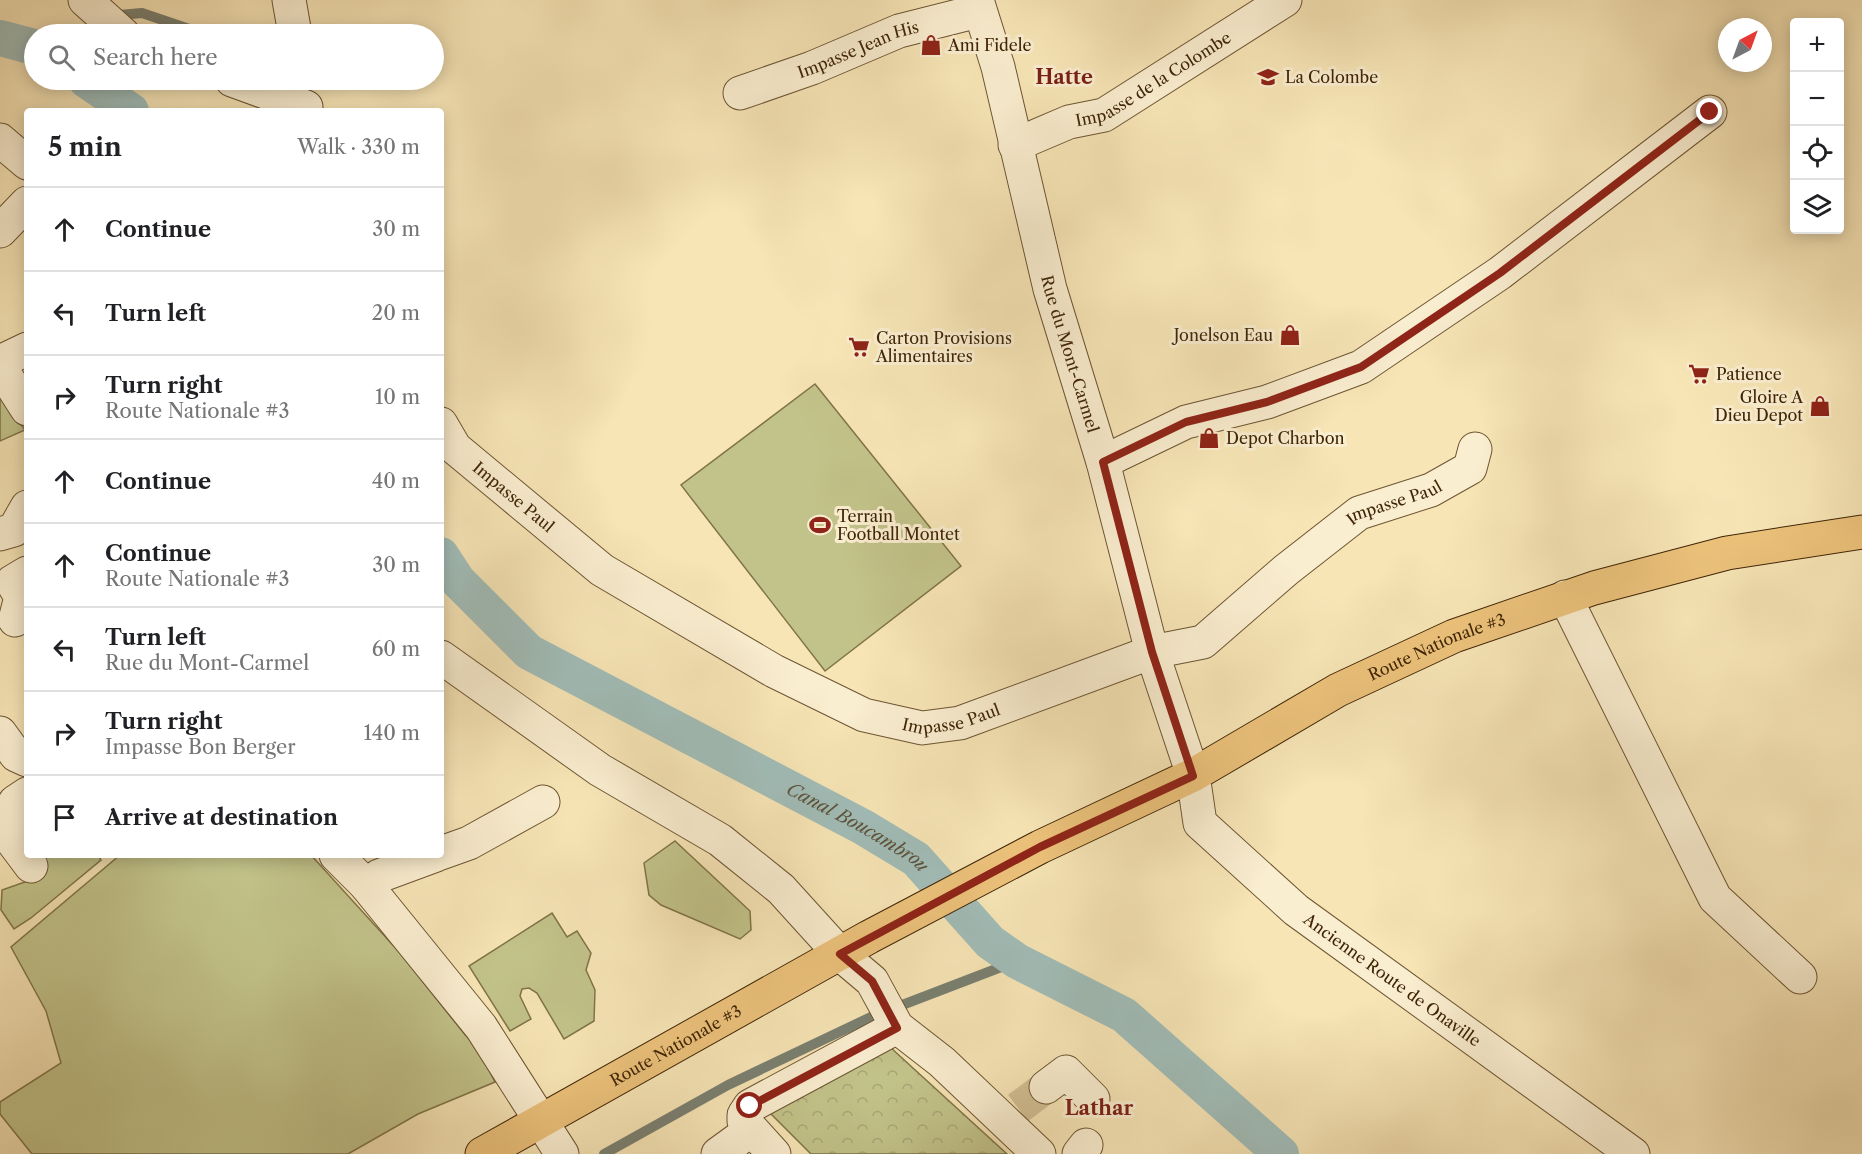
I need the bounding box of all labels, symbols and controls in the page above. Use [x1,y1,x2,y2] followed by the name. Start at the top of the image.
[795,16,921,82] street label: Impasse Jean His
[1718,18,1772,72] north arrow
[1790,18,1844,234] map controls
[1790,18,1844,72] button: +
[24,24,444,90] search box
[1074,27,1234,130] street label: Impasse de la Colombe
[919,33,943,57] shop icon: Ami Fidele
[947,35,1032,55] place label: Ami Fidele
[45,41,78,74] icon: search
[93,44,218,71] text: Search here
[1035,65,1093,89] district label: Hatte
[1256,65,1280,89] school or university icon: La Colombe
[1285,67,1378,87] place label: La Colombe
[1790,72,1844,126] button: −
[1696,98,1722,124] route end
[1790,126,1844,180] button: locate
[48,131,122,163] text: 5 min
[297,135,420,159] text: Walk · 330 m
[1790,180,1844,234] button: layers
[48,213,81,246] icon: ahead
[105,216,211,243] text: Continue
[372,217,420,241] text: 30 m
[1037,273,1103,435] street label: Rue du Mont-Carmel
[48,297,81,330] icon: left
[105,300,206,327] text: Turn left
[372,301,420,325] text: 20 m
[1278,323,1302,347] shop icon: Jonelson Eau
[1171,325,1273,345] place label: Jonelson Eau
[875,328,1012,366] place label: Carton Provisions Alimentaires
[847,335,871,359] supermarket icon: Carton Provisions Alimentaires
[1687,362,1711,386] supermarket icon: Patience
[1716,364,1782,384] place label: Patience
[105,372,223,399] text: Turn right
[48,381,81,414] icon: right
[375,385,420,409] text: 10 m
[1715,387,1804,425] place label: Gloire A Dieu Depot
[1808,394,1832,418] shop icon: Gloire A Dieu Depot
[105,399,290,423] text: Route Nationale #3
[1197,426,1221,450] shop icon: Depot Charbon
[1226,428,1345,448] place label: Depot Charbon
[469,457,559,536] street label: Impasse Paul
[48,465,81,498] icon: ahead
[105,468,211,495] text: Continue
[372,469,420,493] text: 40 m
[1342,476,1446,529] street label: Impasse Paul
[837,506,960,544] place label: Terrain Football Montet
[808,513,832,537] sports icon: Terrain Football Montet
[105,540,211,567] text: Continue
[48,549,81,582] icon: ahead
[372,553,420,577] text: 30 m
[105,567,290,591] text: Route Nationale #3
[1365,609,1508,685] street label: Route Nationale #3
[105,624,206,651] text: Turn left
[48,633,81,666] icon: left
[372,637,420,661] text: 60 m
[105,651,309,675] text: Rue du Mont-Carmel
[900,699,1003,738] street label: Impasse Paul
[105,708,223,735] text: Turn right
[48,717,81,750] icon: right
[363,721,420,745] text: 140 m
[105,735,296,759] text: Impasse Bon Berger
[783,778,934,877] water label: Canal Boucambrou
[48,801,81,834] icon: arrive
[105,804,338,831] text: Arrive at destination
[1299,908,1485,1051] street label: Ancienne Route de Onaville
[606,1001,745,1090] street label: Route Nationale #3
[736,1092,762,1118] route start
[1065,1096,1133,1120] district label: Lathar

